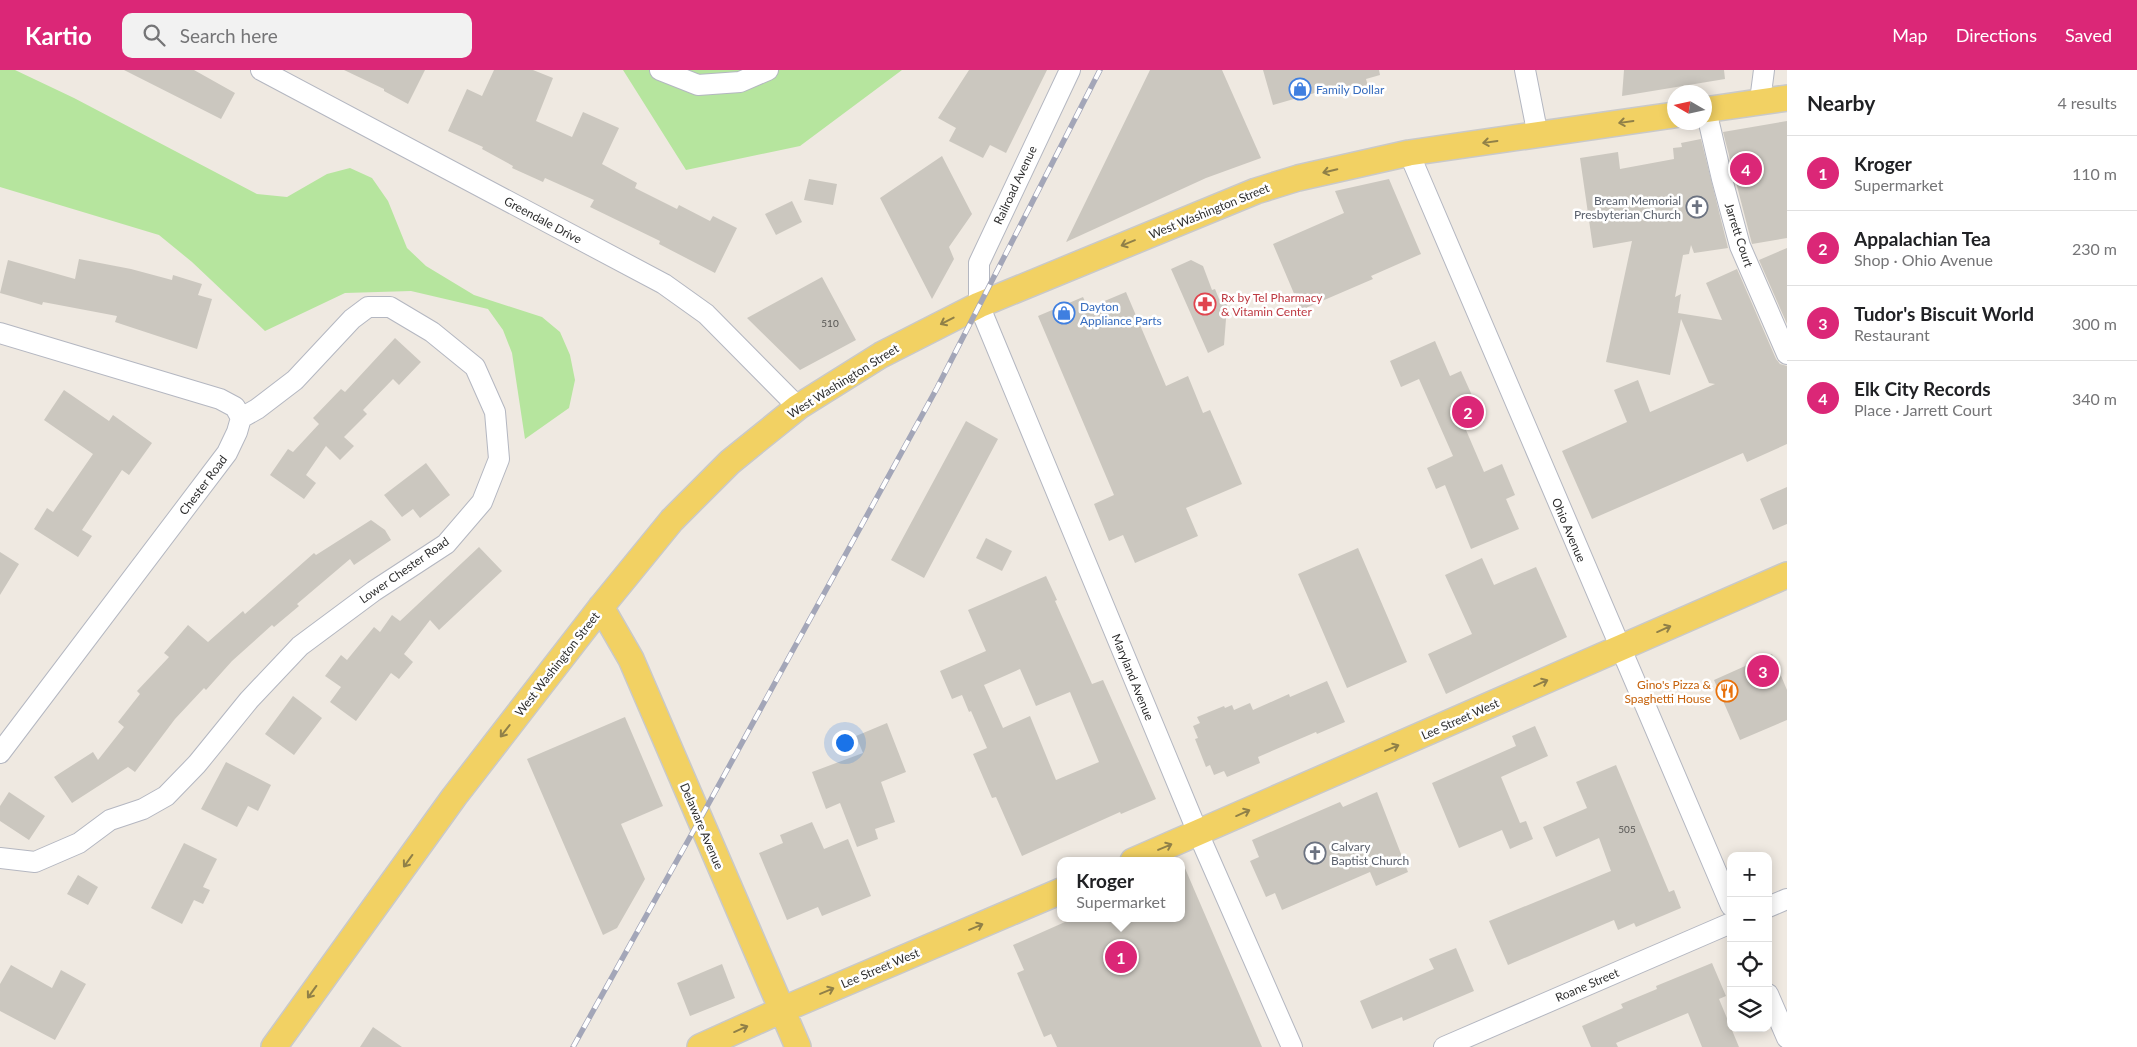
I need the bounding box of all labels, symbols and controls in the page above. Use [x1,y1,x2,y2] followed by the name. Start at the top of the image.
[122,13,472,58] search box
[25,21,92,50] text: Kartio
[140,21,168,49] icon: search
[180,24,278,47] text: Search here
[1892,24,1928,46] text: Map
[1956,24,2037,46] text: Directions
[2065,24,2112,46] text: Saved
[1288,77,1312,101] shop icon: Family Dollar
[1316,82,1385,97] place label: Family Dollar
[1667,85,1712,130] north arrow
[1807,90,1875,115] text: Nearby
[2057,93,2117,112] text: 4 results
[1619,117,1635,127] one-way arrow
[1482,138,1498,148] one-way arrow
[990,143,1040,227] street label: Railroad Avenue
[1730,150,1762,188] pin: 4
[1854,152,1912,175] text: Kroger
[1818,164,1828,183] text: 1
[2072,164,2117,183] text: 110 m
[1322,167,1338,176] one-way arrow
[1854,175,1943,194] text: Supermarket
[1147,180,1272,242] street label: West Washington Street
[502,193,584,247] street label: Greendale Drive
[1574,193,1681,222] place label: Bream Memorial Presbyterian Church
[1685,195,1709,219] church icon: Bream Memorial Presbyterian Church
[1722,201,1757,270] street label: Jarrett Court
[1854,227,1991,250] text: Appalachian Tea
[1121,239,1136,249] one-way arrow
[1818,239,1828,258] text: 2
[2072,239,2117,258] text: 230 m
[1854,250,1993,269] text: Shop · Ohio Avenue
[1221,290,1323,319] place label: Rx by Tel Pharmacy & Vitamin Center
[1193,292,1217,316] pharmacy icon: Rx by Tel Pharmacy & Vitamin Center
[1080,299,1162,328] place label: Dayton Appliance Parts
[1052,301,1076,325] shop icon: Dayton Appliance Parts
[1854,302,2034,325] text: Tudor's Biscuit World
[1818,314,1828,333] text: 3
[2072,314,2117,333] text: 300 m
[939,316,954,326] one-way arrow
[821,317,839,329] house number: 510
[1854,325,1930,344] text: Restaurant
[785,340,902,421] street label: West Washington Street
[1854,377,1991,400] text: Elk City Records
[1818,389,1828,408] text: 4
[2072,389,2117,408] text: 340 m
[1452,393,1484,431] pin: 2
[1854,400,1992,419] text: Place · Jarrett Court
[176,452,230,518] street label: Chester Road
[1549,496,1589,564] street label: Ohio Avenue
[356,533,452,607] street label: Lower Chester Road
[512,608,603,719] street label: West Washington Street
[1656,624,1671,634] one-way arrow
[1109,631,1157,723] street label: Maryland Avenue
[1747,652,1779,690] pin: 3
[1624,677,1711,706] place label: Gino's Pizza & Spaghetti House
[1533,678,1548,688] one-way arrow
[1715,679,1739,703] restaurant icon: Gino's Pizza & Spaghetti House
[1419,695,1502,743] street label: Lee Street West
[500,724,511,737] one-way arrow
[832,730,858,756] your location
[1384,743,1399,753] one-way arrow
[677,781,727,871] street label: Delaware Avenue
[1235,808,1250,818] one-way arrow
[1618,823,1636,835] house number: 505
[1331,839,1409,868] place label: Calvary Baptist Church
[1157,841,1172,851] one-way arrow
[1303,841,1327,865] church icon: Calvary Baptist Church
[1727,852,1772,1032] map controls
[1727,852,1772,897] button: +
[402,854,413,867] one-way arrow
[1057,857,1185,922] popup
[1076,869,1134,892] text: Kroger
[1076,892,1166,911] text: Supermarket
[1727,897,1772,942] button: −
[968,922,983,932] one-way arrow
[1105,938,1137,976] pin: 1
[1727,942,1772,987] button: locate
[839,945,922,991] street label: Lee Street West
[1553,965,1622,1005] street label: Roane Street
[307,985,317,999] one-way arrow
[819,985,834,995] one-way arrow
[1727,987,1772,1032] button: layers
[733,1023,748,1033] one-way arrow

